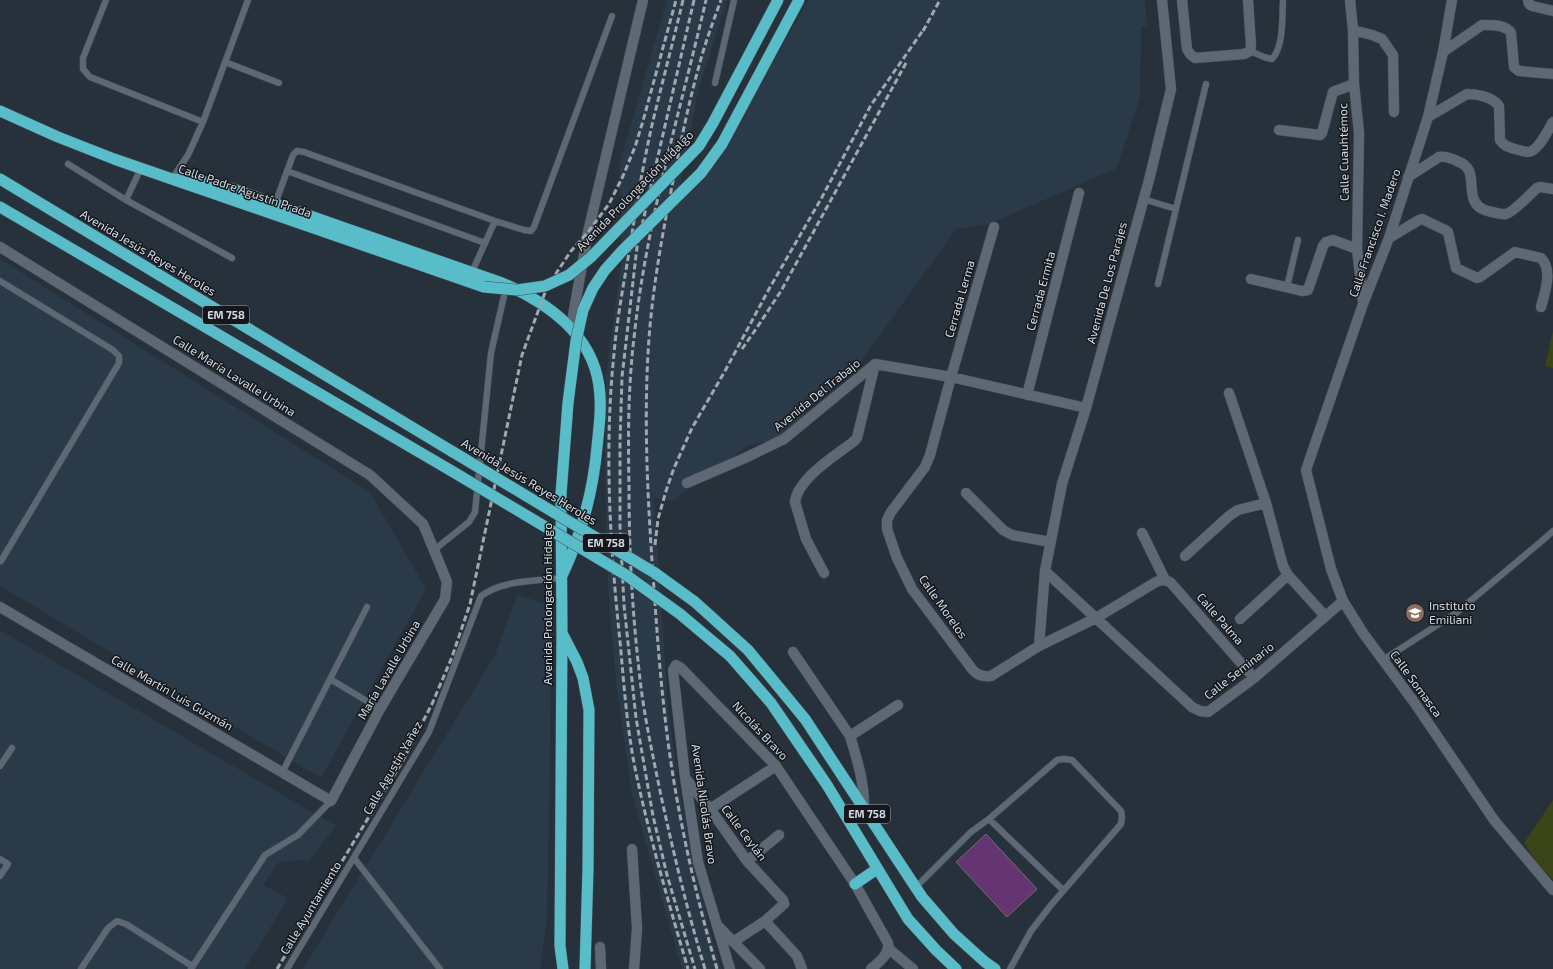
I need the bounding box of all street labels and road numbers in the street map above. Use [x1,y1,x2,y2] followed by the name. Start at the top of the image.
[1335,103,1351,201] street label: Calle Cuauhtémoc
[573,127,696,253] street label: Avenida Prolongación Hidalgo
[177,161,314,219] street label: Calle Padre Agustín Prada
[1345,166,1403,299] street label: Calle Francisco I. Madero
[78,206,219,298] street label: Avenida Jesús Reyes Heroles
[1083,220,1130,345] street label: Avenida De Los Parajes
[1023,249,1057,332] street label: Cerrada Ermita
[941,258,977,339] street label: Cerrada Lerma
[203,306,249,324] road number: EM 758
[171,332,298,419] street label: Calle María Lavalle Urbina
[771,355,863,434] street label: Avenida Del Trabajo
[459,435,600,527] street label: Avenida Jesús Reyes Heroles
[540,523,554,685] street label: Avenida Prolongación Hidalgo
[583,534,629,552] road number: EM 758
[917,572,971,641] street label: Calle Morelos
[1194,590,1247,647] street label: Calle Palma
[354,617,422,722] street label: María Lavalle Urbina
[1201,639,1276,702] street label: Calle Seminario
[1388,647,1446,719] street label: Calle Somasca
[109,652,236,733] street label: Calle Martín Luis Guzmán
[730,698,792,763] street label: Nicolás Bravo
[360,718,425,817] street label: Calle Agustín Yañez
[690,743,720,865] street label: Avenida Nicolás Bravo
[719,802,770,863] street label: Calle Ceylán
[844,805,890,823] road number: EM 758
[277,858,344,957] street label: Calle Ayuntamiento

